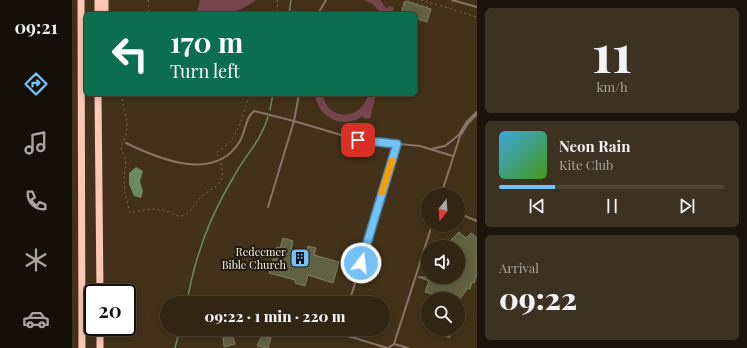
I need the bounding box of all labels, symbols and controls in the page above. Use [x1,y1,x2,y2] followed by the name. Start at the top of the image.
[14,15,58,39] text: 09:21
[592,17,632,86] text: 11
[170,23,243,60] text: 170 m
[104,28,156,80] icon: left
[170,59,240,83] text: Turn left
[22,70,50,98] icon: directions
[596,78,628,95] text: km/h
[341,123,375,157] pin
[22,129,50,157] icon: music
[347,129,369,151] icon: arrive
[559,136,630,156] text: Neon Rain
[559,156,613,173] text: Kite Club
[22,187,50,215] icon: phone
[421,188,465,232] north arrow
[421,188,465,336] map controls
[526,195,548,217] icon: previous
[601,195,623,217] icon: pause
[676,195,698,217] icon: next
[421,240,465,284] button: sound
[340,242,382,284] position arrow
[222,244,287,272] place label: Redeemer Bible Church
[22,246,50,274] icon: climate
[289,247,311,269] building icon: Redeemer Bible Church
[499,259,539,276] text: Arrival
[499,278,577,318] text: 09:22
[84,284,136,336] speed limit sign: 20
[421,292,465,336] button: search
[22,305,50,333] icon: car
[205,306,345,326] text: 09:22 · 1 min · 220 m

